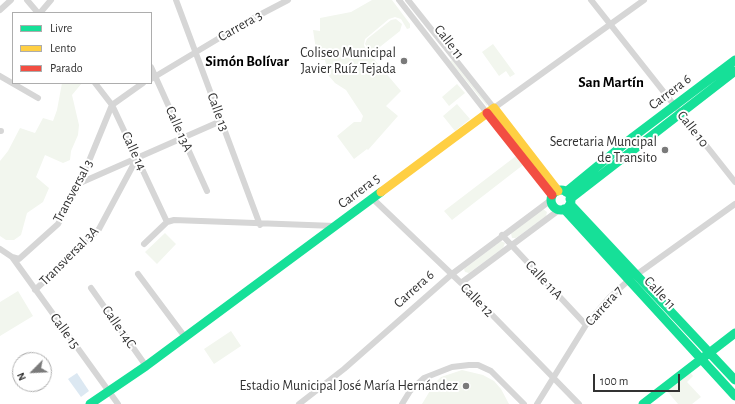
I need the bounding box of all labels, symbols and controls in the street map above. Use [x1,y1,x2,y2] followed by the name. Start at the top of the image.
[215,7,265,45] street label: Carrera 3
[12,12,152,84] legend
[430,21,468,63] street label: Calle 11
[50,22,72,34] text: Livre
[50,42,76,54] text: Lento
[300,45,396,78] place label: Coliseo Municipal Javier Ruíz Tejada
[205,52,289,70] district label: Simón Bolívar
[399,56,409,66] marker: Coliseo Municipal Javier Ruíz Tejada
[50,62,83,74] text: Parado
[645,71,695,113] street label: Carrera 6
[578,73,644,91] district label: San Martín
[203,90,233,134] street label: Calle 13
[162,104,196,154] street label: Calle 13A
[674,107,712,151] street label: Calle 10
[118,129,150,173] street label: Calle 14
[550,134,657,166] place label: Secretaria Muncipal de Transito
[660,145,670,155] marker: Secretaria Muncipal de Transito
[49,157,97,225] street label: Transversal 3
[335,170,383,212] street label: Carrera 5
[36,223,102,289] street label: Transversal 3A
[522,257,566,303] street label: Calle 11A
[390,266,438,312] street label: Carrera 6
[641,273,679,313] street label: Calle 11
[457,280,497,320] street label: Calle 12
[582,283,626,329] street label: Carrera 7
[98,302,140,352] street label: Calle 14C
[46,310,84,352] street label: Calle 15
[12,352,52,392] north arrow
[595,366,682,392] scale bar
[15,371,28,382] text: N
[600,375,628,387] text: 100 m
[239,378,458,394] place label: Estadio Municipal José María Hernández
[461,381,471,391] marker: Estadio Municipal José María Hernández

